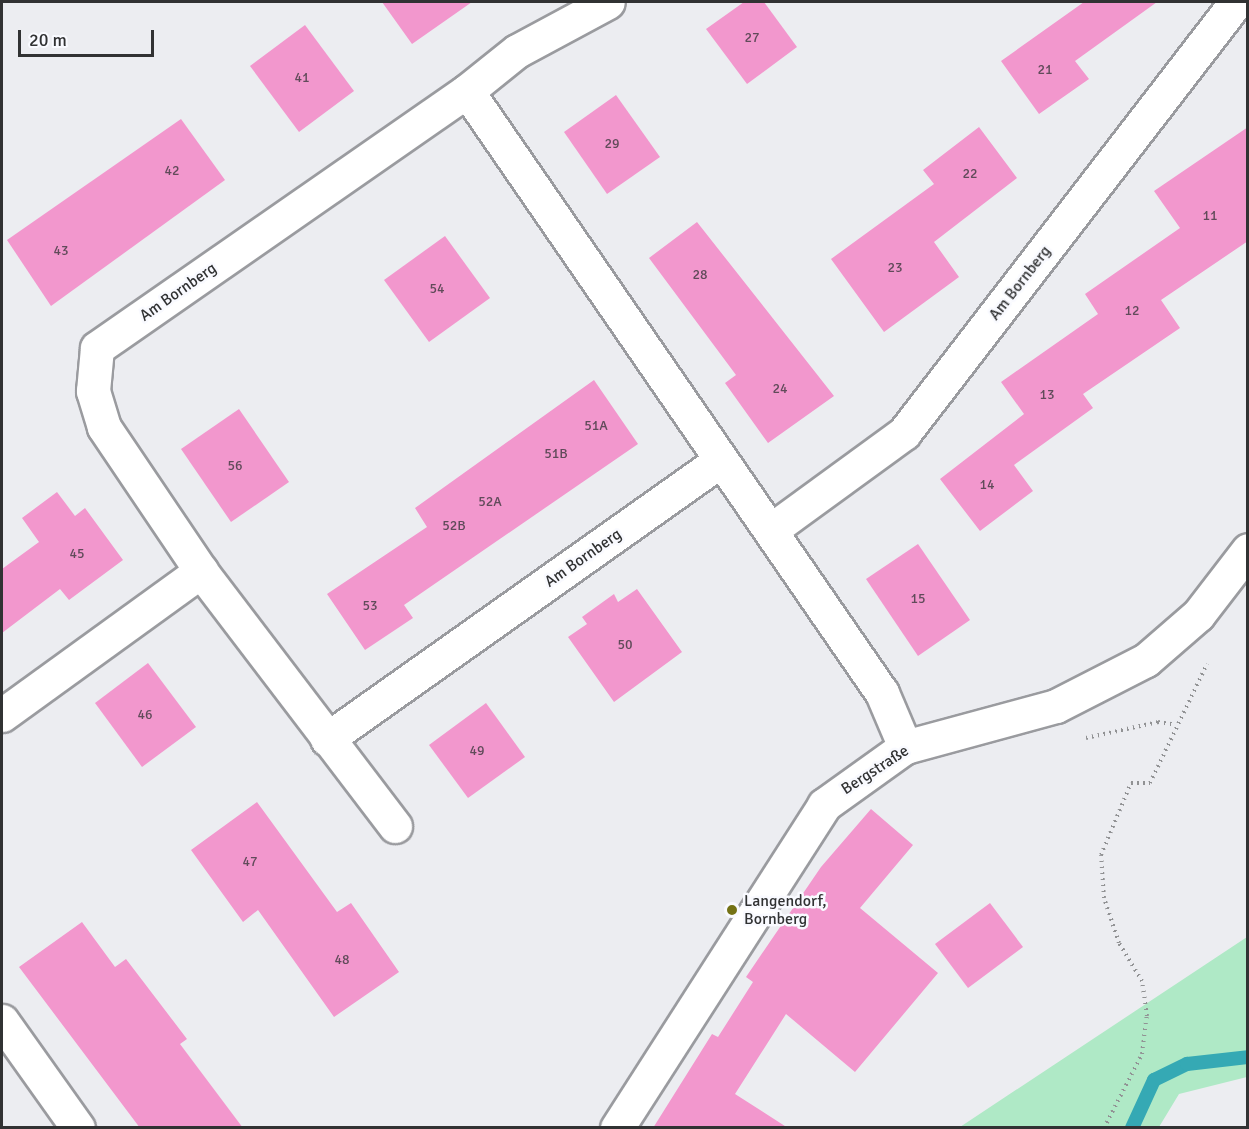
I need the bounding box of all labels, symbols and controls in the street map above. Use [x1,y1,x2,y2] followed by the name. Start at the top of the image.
[21,18,158,56] scale bar
[29,29,67,51] text: 20 m
[744,30,760,46] house number: 27
[1037,62,1053,78] house number: 21
[294,70,310,86] house number: 41
[604,136,620,152] house number: 29
[164,163,180,179] house number: 42
[962,166,978,182] house number: 22
[1202,208,1218,224] house number: 11
[985,242,1055,324] street label: Am Bornberg
[53,243,69,259] house number: 43
[136,259,220,325] street label: Am Bornberg
[887,260,903,276] house number: 23
[692,267,708,283] house number: 28
[429,281,445,297] house number: 54
[1124,303,1140,319] house number: 12
[772,381,788,397] house number: 24
[1039,387,1055,403] house number: 13
[584,418,608,434] house number: 51A
[544,446,568,462] house number: 51B
[227,458,243,474] house number: 56
[979,477,995,493] house number: 14
[478,494,502,510] house number: 52A
[442,518,466,534] house number: 52B
[541,525,625,591] street label: Am Bornberg
[69,546,85,562] house number: 45
[910,591,926,607] house number: 15
[362,598,378,614] house number: 53
[617,637,633,653] house number: 50
[137,707,153,723] house number: 46
[838,741,912,799] street label: Bergstraße
[469,743,485,759] house number: 49
[242,854,258,870] house number: 47
[744,891,827,929] place label: Langendorf, Bornberg
[725,903,739,917] marker: Langendorf, Bornberg
[334,952,350,968] house number: 48

